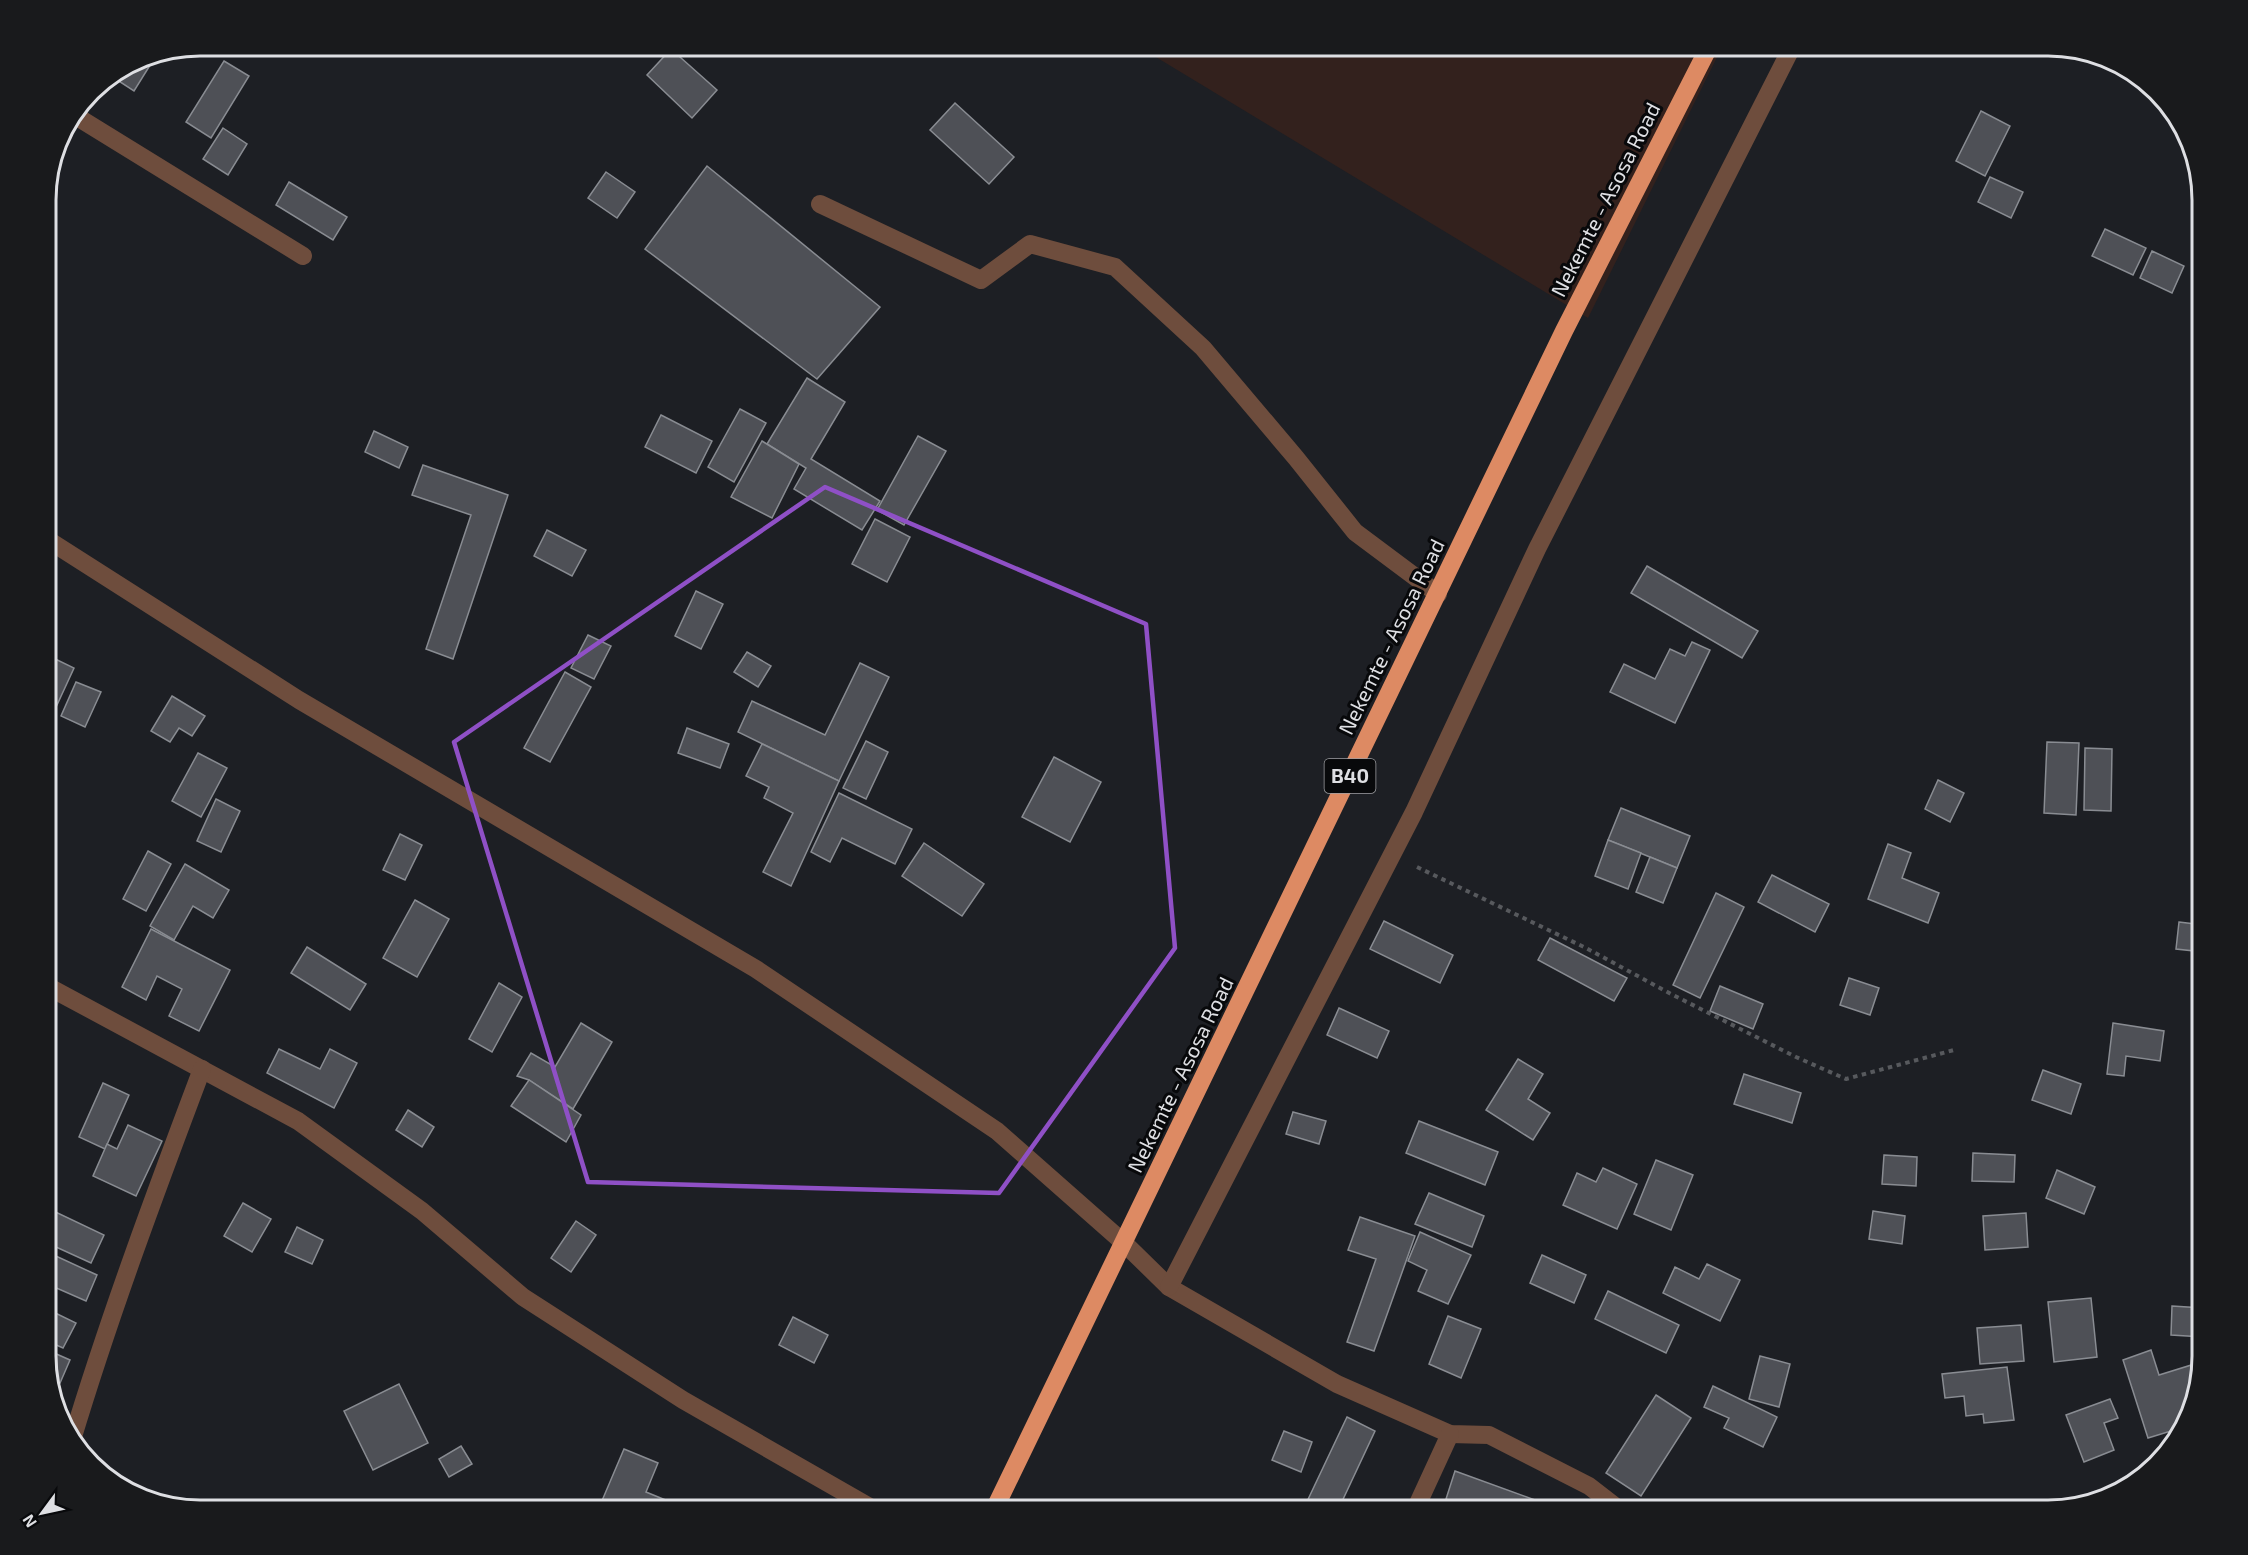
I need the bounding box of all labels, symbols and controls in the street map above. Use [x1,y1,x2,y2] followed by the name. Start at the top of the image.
[1545,98,1665,301] street label: Nekemte - Asosa Road
[1332,534,1449,738] street label: Nekemte - Asosa Road
[1324,759,1376,793] road number: B40
[1121,972,1238,1176] street label: Nekemte - Asosa Road
[12,1483,72,1543] north arrow
[18,1511,40,1531] text: N

